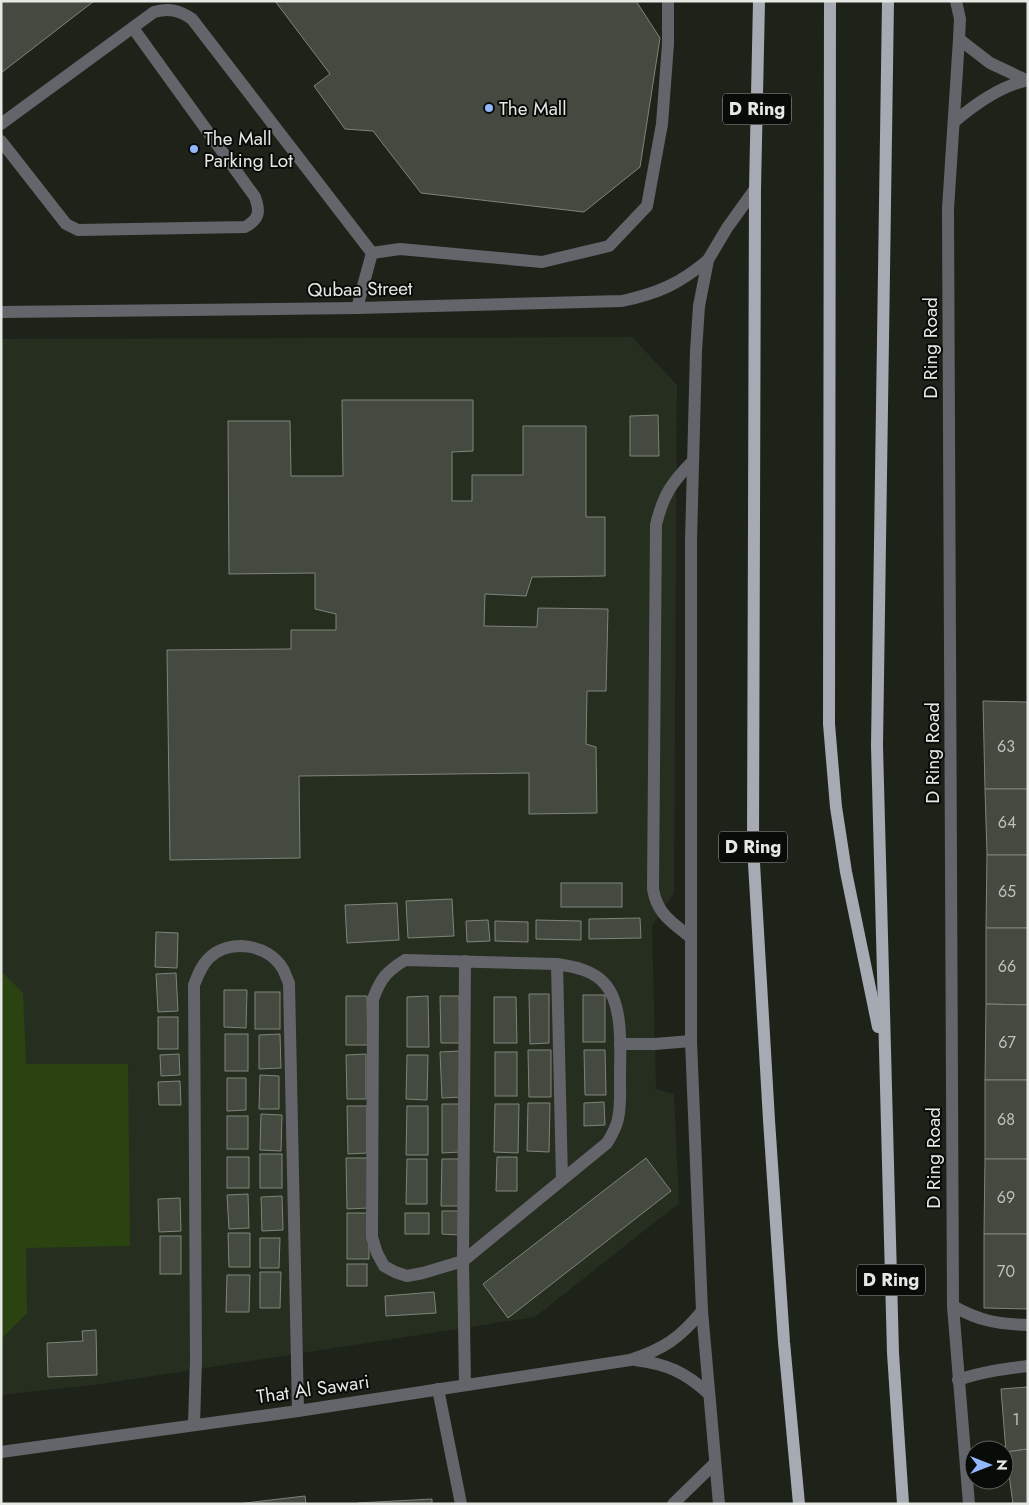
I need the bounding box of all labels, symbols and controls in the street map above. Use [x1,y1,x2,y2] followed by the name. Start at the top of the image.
[723,94,791,125] road number: D Ring
[499,95,567,122] place label: The Mall
[483,102,495,114] marker: The Mall
[204,125,293,174] place label: The Mall Parking Lot
[188,143,200,155] marker: The Mall Parking Lot
[307,275,413,303] street label: Qubaa Street
[917,297,944,399] street label: D Ring Road
[919,702,946,804] street label: D Ring Road
[997,735,1015,758] house number: 63
[998,811,1016,834] house number: 64
[719,832,787,862] road number: D Ring
[998,880,1016,903] house number: 65
[998,955,1016,978] house number: 66
[998,1031,1016,1054] house number: 67
[920,1107,947,1209] street label: D Ring Road
[997,1108,1015,1131] house number: 68
[997,1186,1015,1209] house number: 69
[997,1260,1015,1283] house number: 70
[857,1264,925,1296] road number: D Ring
[255,1368,371,1410] street label: That Al Sawari
[1012,1408,1020,1431] house number: 1
[964,1440,1014,1490] north arrow
[992,1459,1012,1471] text: N

